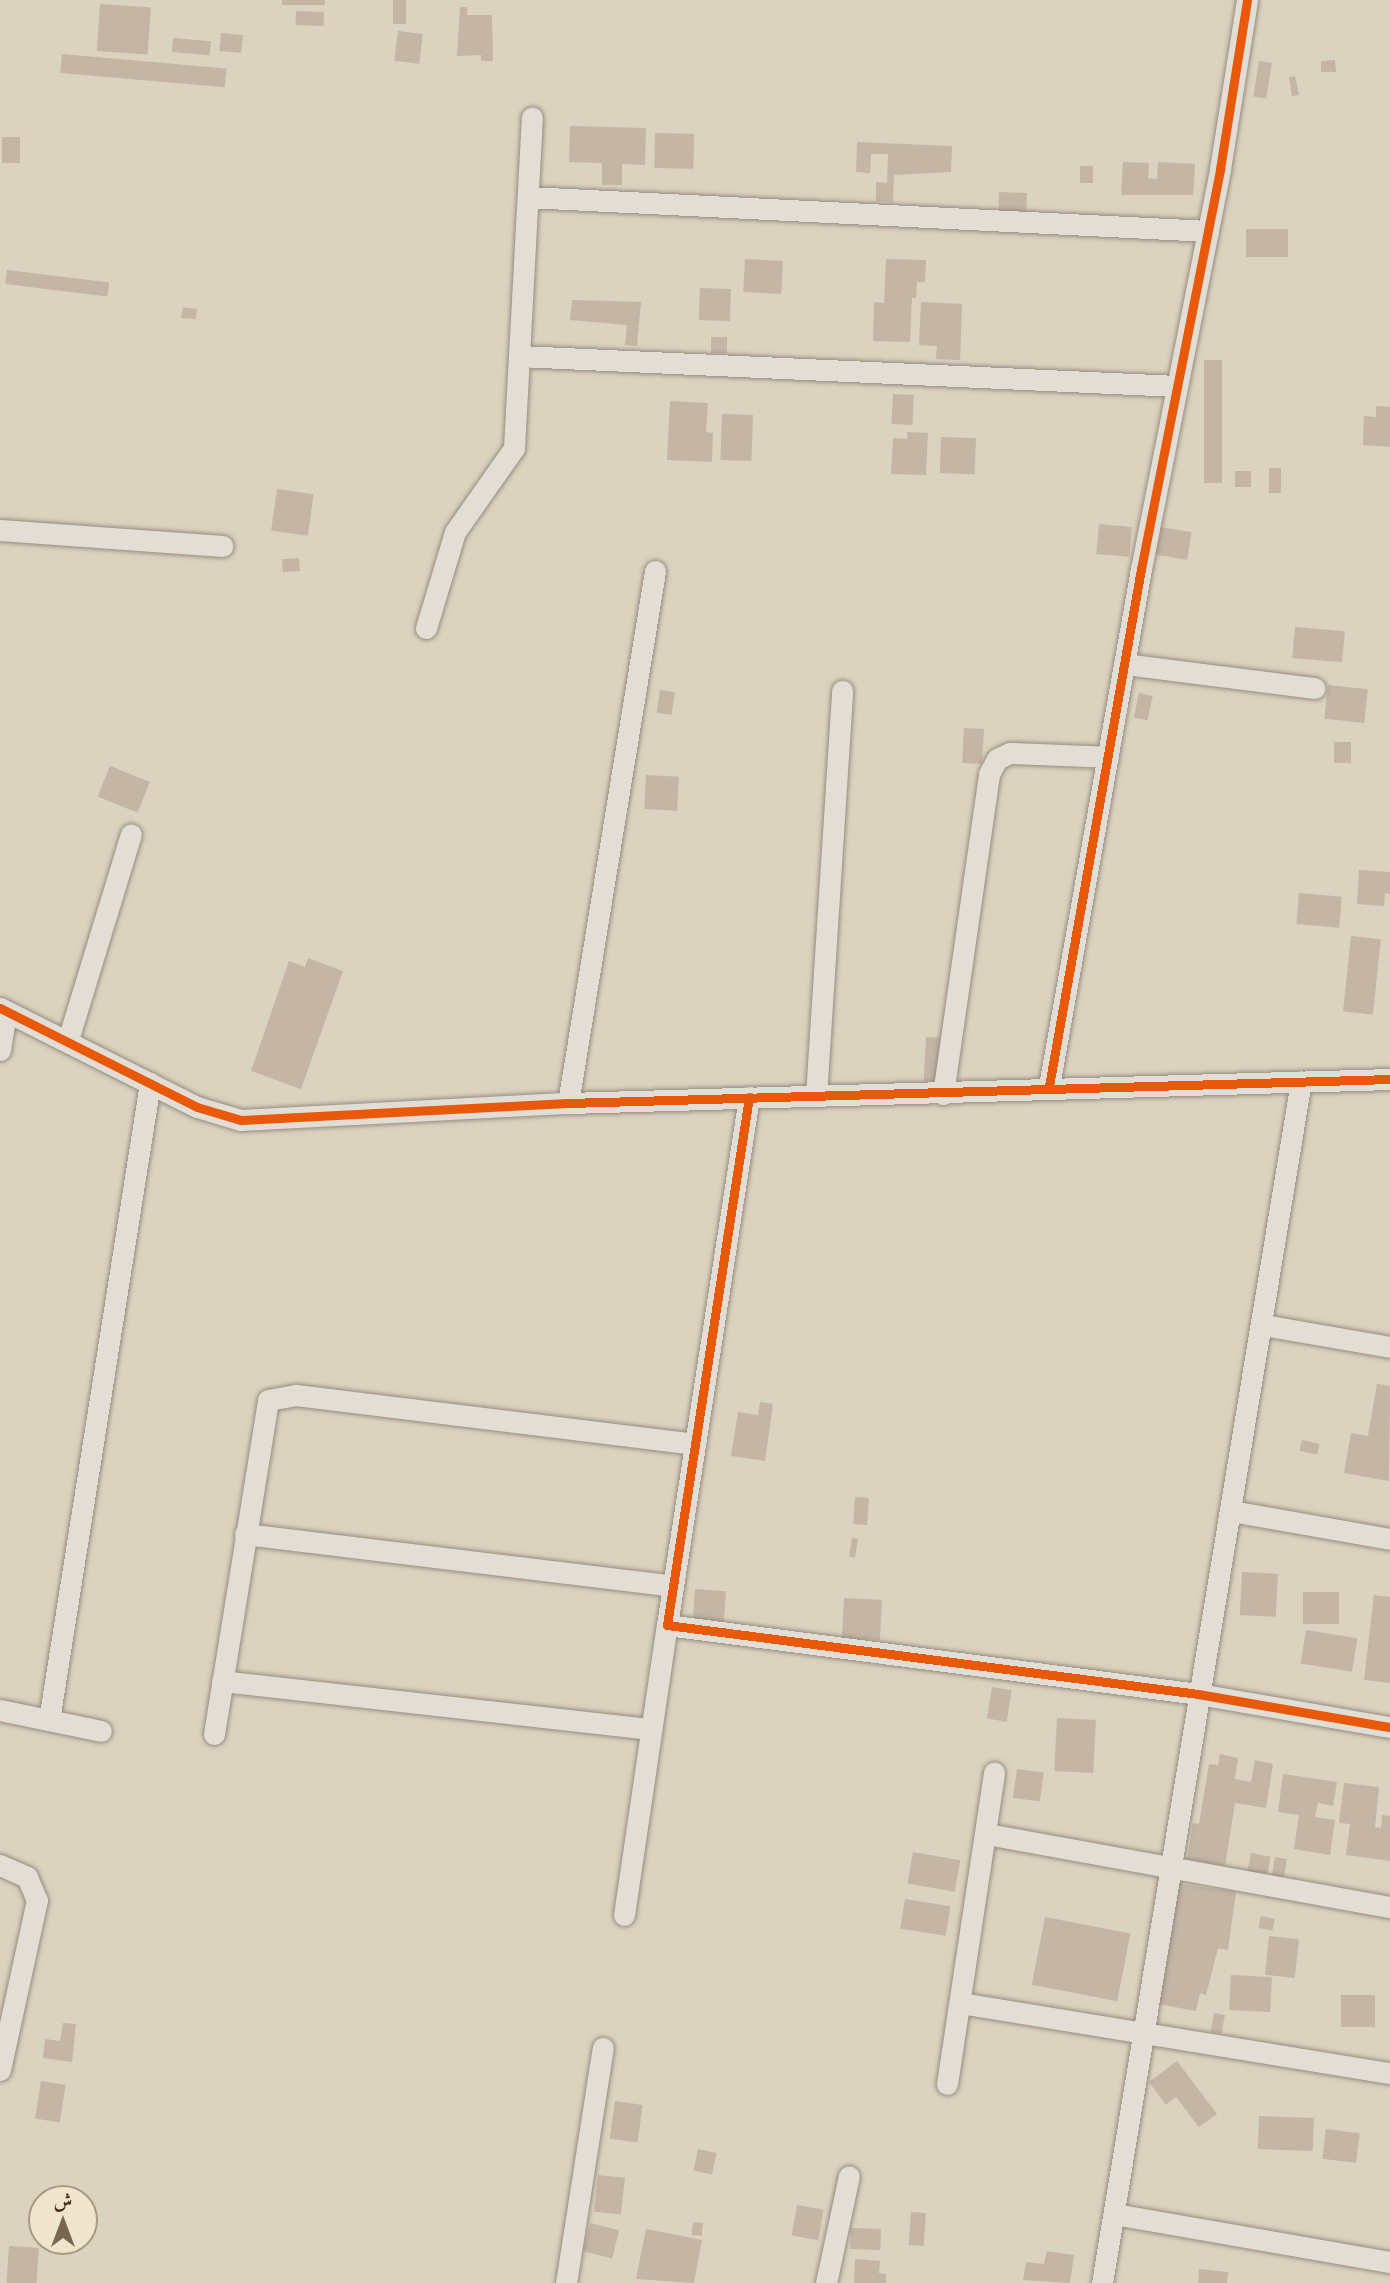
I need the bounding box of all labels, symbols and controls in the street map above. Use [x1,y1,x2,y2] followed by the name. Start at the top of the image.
[28,2185,98,2255] north arrow
[54,2188,72,2214] text: ش

